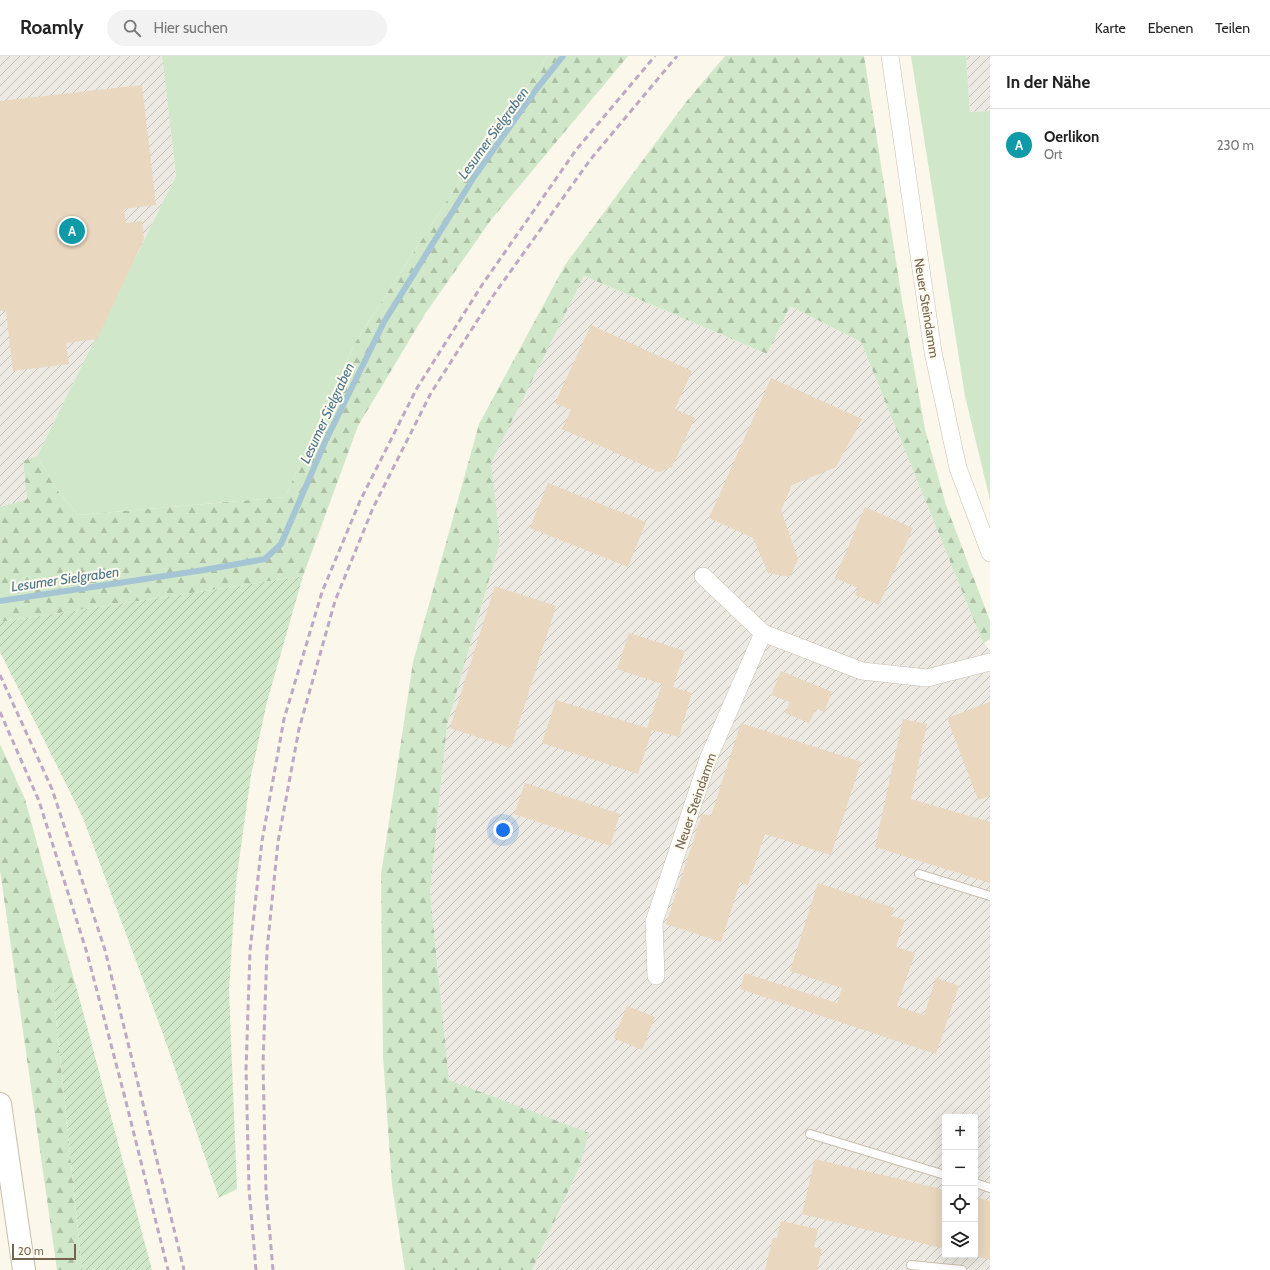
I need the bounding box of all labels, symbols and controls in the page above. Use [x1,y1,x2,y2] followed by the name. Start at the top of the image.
[107,10,387,46] search box
[20,16,83,39] text: Roamly
[121,17,143,39] icon: search
[153,19,228,37] text: Hier suchen
[1095,19,1126,37] text: Karte
[1148,19,1193,37] text: Ebenen
[1215,19,1250,37] text: Teilen
[1006,72,1090,92] text: In der Nähe
[454,84,532,182] water label: Lesumer Sielgraben
[1044,128,1099,146] text: Oerlikon
[1015,137,1023,153] text: A
[1217,137,1254,153] text: 230 m
[1044,146,1062,162] text: Ort
[59,216,85,246] pin: A
[911,257,943,359] street label: Neuer Steindamm
[296,360,358,466] water label: Lesumer Sielgraben
[10,562,120,596] water label: Lesumer Sielgraben
[671,751,719,851] street label: Neuer Steindamm
[493,820,513,840] your location
[942,1114,978,1258] map controls
[942,1114,978,1150] button: +
[942,1150,978,1186] button: −
[942,1186,978,1222] button: locate
[942,1222,978,1258] button: layers
[12,1242,76,1261] scale bar
[18,1244,44,1258] text: 20 m

